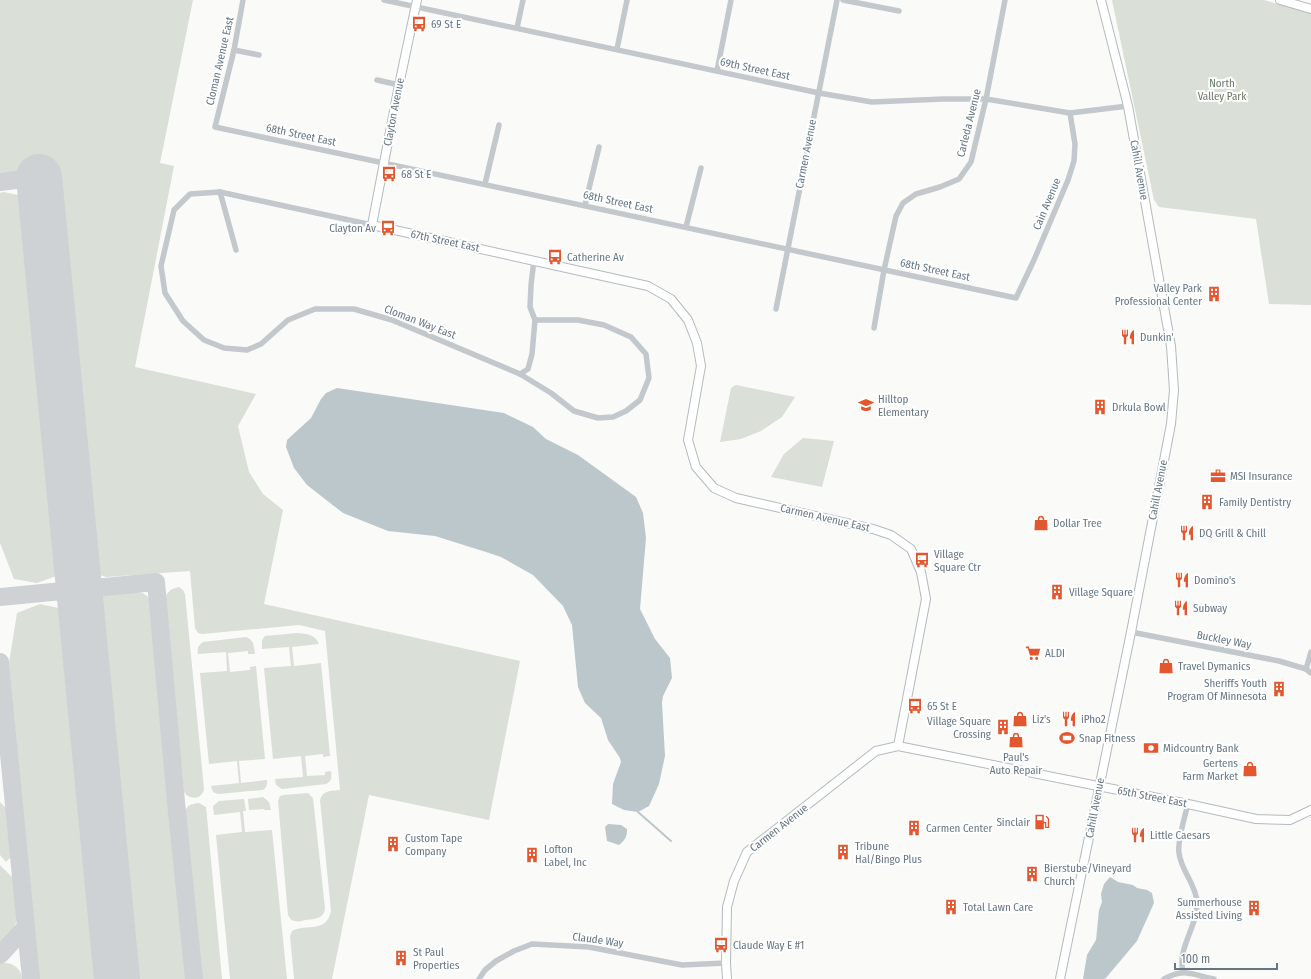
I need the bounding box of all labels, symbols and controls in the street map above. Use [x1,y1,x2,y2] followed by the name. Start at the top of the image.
[203,15,237,107] street label: Cloman Avenue East
[410,15,428,33] bus stop icon: 69 St E
[431,18,461,31] place label: 69 St E
[719,55,791,83] street label: 69th Street East
[381,77,407,147] street label: Clayton Avenue
[1198,77,1247,103] park label: North Valley Park
[954,88,984,158] street label: Carleda Avenue
[793,118,819,190] street label: Carmen Avenue
[265,121,338,149] street label: 68th Street East
[1127,139,1151,201] street label: Cahill Avenue
[380,165,398,183] bus stop icon: 68 St E
[401,168,431,181] place label: 68 St E
[1030,176,1064,232] street label: Cain Avenue
[582,188,655,216] street label: 68th Street East
[379,219,397,237] bus stop icon: Clayton Av
[329,222,376,235] place label: Clayton Av
[409,227,481,255] street label: 67th Street East
[546,248,564,266] bus stop icon: Catherine Av
[567,251,624,264] place label: Catherine Av
[899,256,972,284] street label: 68th Street East
[1115,282,1203,308] place label: Valley Park Professional Center
[1205,285,1223,303] building icon: Valley Park Professional Center
[382,302,458,342] street label: Cloman Way East
[1119,328,1137,346] restaurant icon: Dunkin'
[1140,331,1174,344] place label: Dunkin'
[878,393,929,419] place label: Hilltop Elementary
[857,396,875,414] school or university icon: Hilltop Elementary
[1091,398,1109,416] building icon: Drkula Bowl
[1112,401,1166,414] place label: Drkula Bowl
[1146,459,1170,521] street label: Cahill Avenue
[1209,467,1227,485] office icon: MSI Insurance
[1230,470,1292,483] place label: MSI Insurance
[1198,493,1216,511] building icon: Family Dentistry
[1219,496,1291,509] place label: Family Dentistry
[779,501,871,535] street label: Carmen Avenue East
[1032,514,1050,532] shop icon: Dollar Tree
[1053,517,1102,530] place label: Dollar Tree
[1178,524,1196,542] restaurant icon: DQ Grill & Chill
[1199,527,1266,540] place label: DQ Grill & Chill
[934,548,981,574] place label: Village Square Ctr
[913,551,931,569] bus stop icon: Village Square Ctr
[1173,571,1191,589] restaurant icon: Domino's
[1194,574,1236,587] place label: Domino's
[1048,583,1066,601] building icon: Village Square
[1069,586,1133,599] place label: Village Square
[1172,599,1190,617] restaurant icon: Subway
[1193,602,1227,615] place label: Subway
[1196,628,1253,652] street label: Buckley Way
[1024,644,1042,662] supermarket icon: ALDI
[1045,647,1065,660] place label: ALDI
[1157,657,1175,675] shop icon: Travel Dymanics
[1178,660,1251,673] place label: Travel Dymanics
[1167,677,1267,703] place label: Sheriffs Youth Program Of Minnesota
[1270,680,1288,698] building icon: Sheriffs Youth Program Of Minnesota
[906,697,924,715] bus stop icon: 65 St E
[927,700,957,713] place label: 65 St E
[1011,710,1029,728] shop icon: Liz's
[1060,710,1078,728] restaurant icon: iPho2
[1032,713,1051,726] place label: Liz's
[1081,713,1106,726] place label: iPho2
[927,715,992,741] place label: Village Square Crossing
[994,718,1012,736] building icon: Village Square Crossing
[1058,729,1076,747] sports icon: Snap Fitness
[1007,731,1025,749] shop icon: Paul's Auto Repair
[1079,732,1136,745] place label: Snap Fitness
[1142,739,1160,757] bank icon: Midcountry Bank
[1163,742,1239,755] place label: Midcountry Bank
[990,751,1042,777] place label: Paul's Auto Repair
[1182,757,1238,783] place label: Gertens Farm Market
[1241,760,1259,778] shop icon: Gertens Farm Market
[1083,777,1107,839] street label: Cahill Avenue
[1116,784,1188,810] street label: 65th Street East
[747,801,811,855] street label: Carmen Avenue
[1033,813,1051,831] fuel station icon: Sinclair
[996,816,1030,829] place label: Sinclair
[905,819,923,837] building icon: Carmen Center
[926,822,992,835] place label: Carmen Center
[1129,826,1147,844] restaurant icon: Little Caesars
[1150,829,1211,842] place label: Little Caesars
[405,832,462,858] place label: Custom Tape Company
[384,835,402,853] building icon: Custom Tape Company
[855,840,922,866] place label: Tribune Hal/Bingo Plus
[544,843,587,869] place label: Lofton Label, Inc
[834,843,852,861] building icon: Tribune Hal/Bingo Plus
[523,846,541,864] building icon: Lofton Label, Inc
[1044,862,1132,888] place label: Bierstube/Vineyard Church
[1023,865,1041,883] building icon: Bierstube/Vineyard Church
[1176,896,1243,922] place label: Summerhouse Assisted Living
[942,898,960,916] building icon: Total Lawn Care
[1245,899,1263,917] building icon: Summerhouse Assisted Living
[963,901,1033,914] place label: Total Lawn Care
[572,930,624,950] street label: Claude Way
[712,936,730,954] bus stop icon: Claude Way E #1
[733,939,804,952] place label: Claude Way E #1
[1175,945,1277,971] scale bar
[413,946,460,972] place label: St Paul Properties
[392,949,410,967] building icon: St Paul Properties
[1181,952,1210,966] text: 100 m

